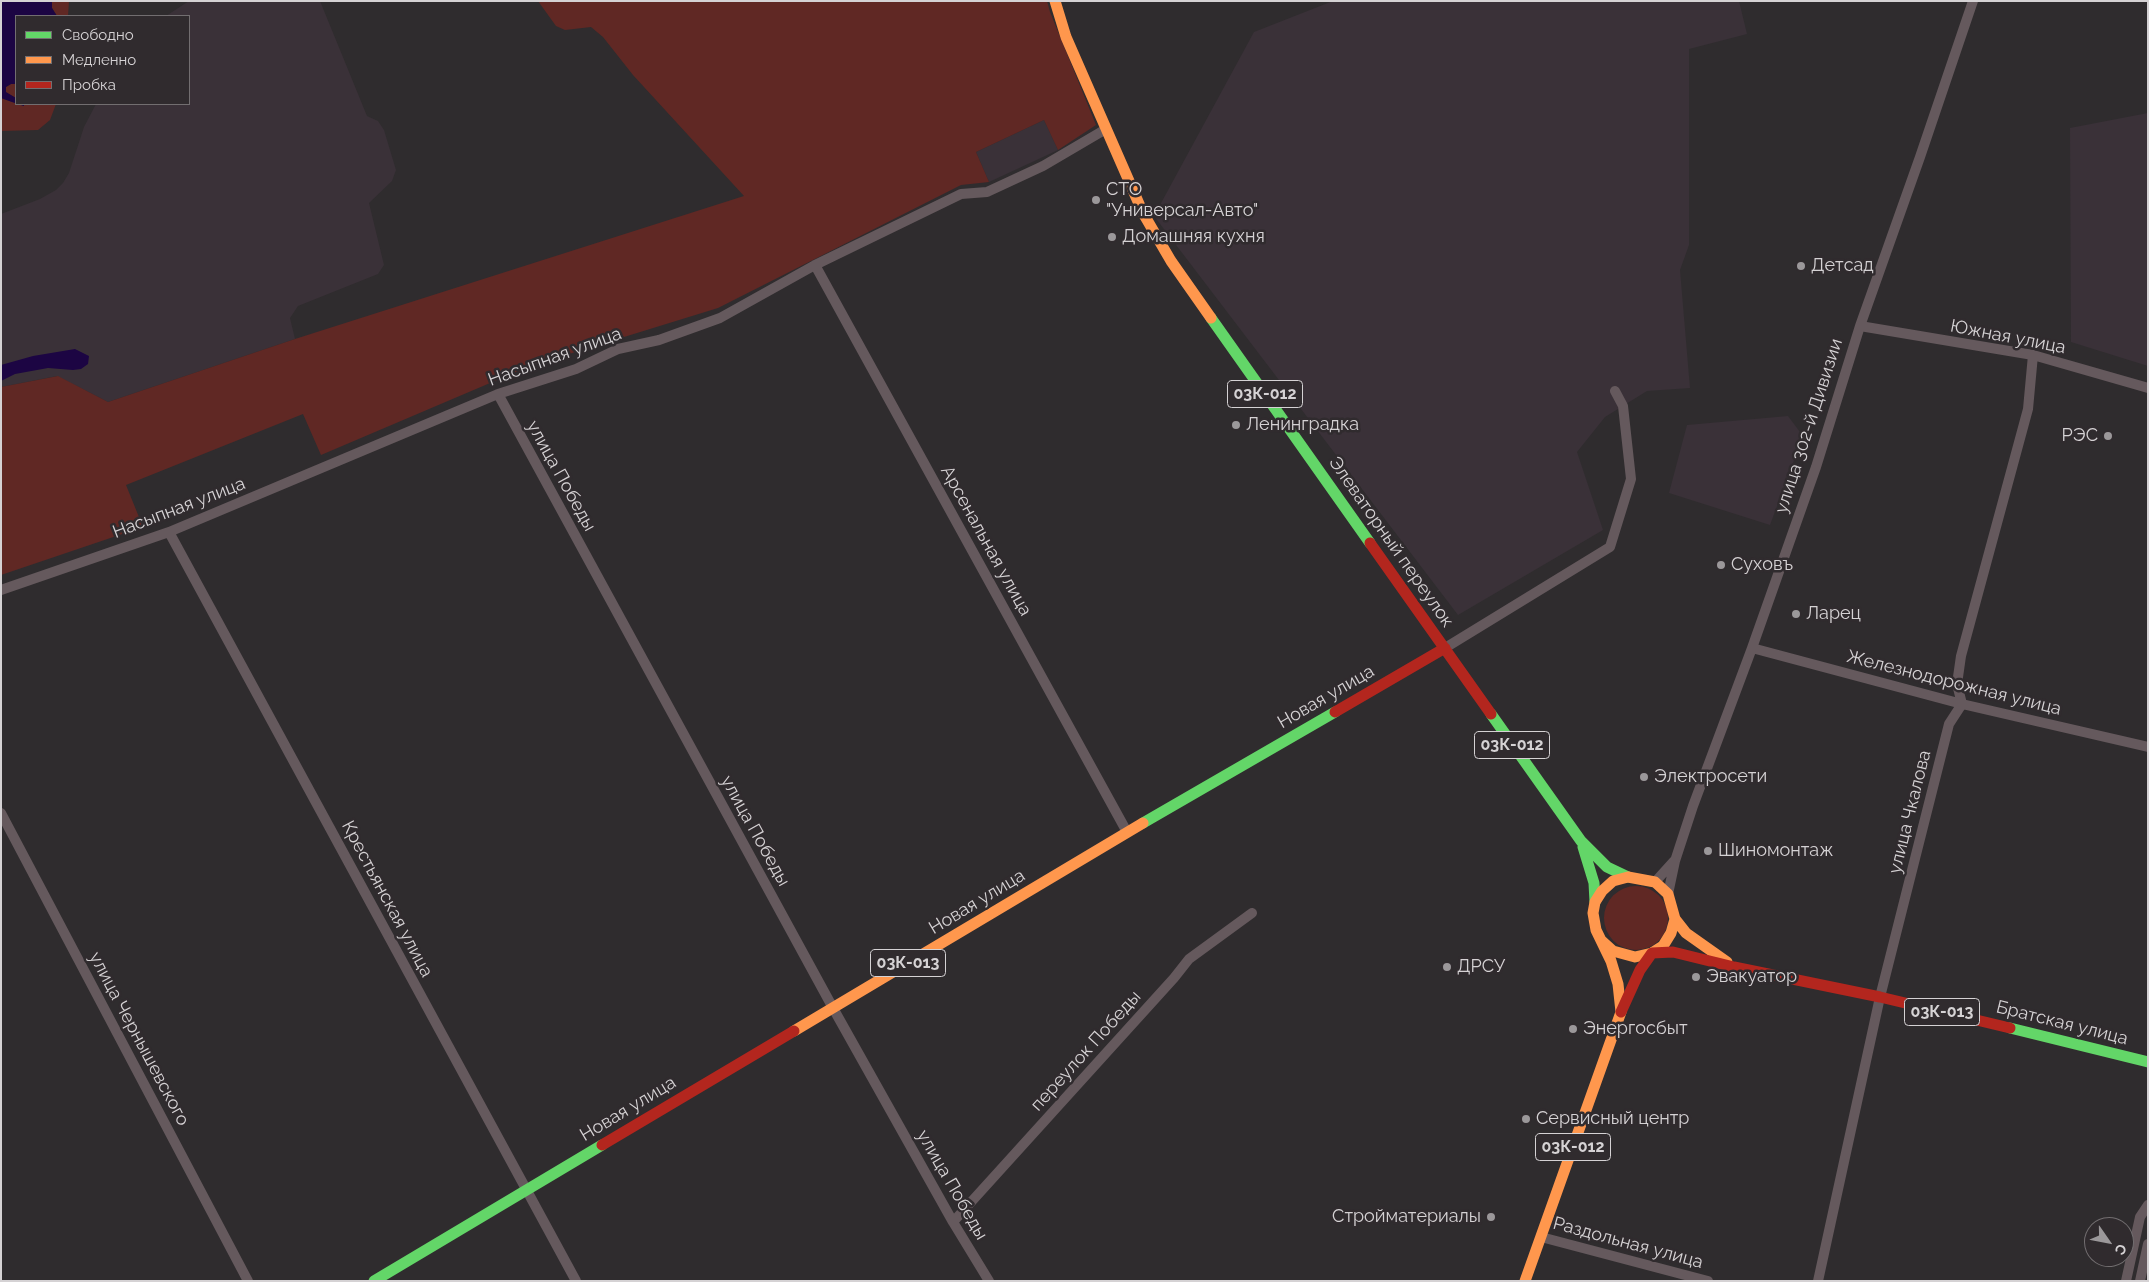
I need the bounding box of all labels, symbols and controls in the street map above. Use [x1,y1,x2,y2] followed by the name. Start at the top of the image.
[15,15,190,105] legend
[62,26,134,44] text: Свободно
[62,51,136,69] text: Медленно
[62,76,116,94] text: Пробка
[1106,179,1258,222] place label: СТО "Универсал-Авто"
[1090,194,1102,206] marker: СТО "Универсал-Авто"
[1122,226,1265,248] place label: Домашняя кухня
[1106,231,1118,243] marker: Домашняя кухня
[1811,255,1874,277] place label: Детсад
[1795,260,1807,272] marker: Детсад
[1949,315,2067,359] street label: Южная улица
[485,323,625,391] street label: Насыпная улица
[1771,336,1847,516] street label: улица 302-й Дивизии
[1228,380,1302,408] road number: 03К-012
[1246,414,1359,436] place label: Ленинградка
[522,417,600,535] street label: улица Победы
[1230,419,1242,431] marker: Ленинградка
[2062,425,2098,447] place label: РЭС
[2102,430,2114,442] marker: РЭС
[1324,452,1458,632] street label: Элеваторный переулок
[936,462,1036,620] street label: Арсенальная улица
[110,473,248,543] street label: Насыпная улица
[1731,554,1793,576] place label: Суховъ
[1715,559,1727,571] marker: Суховъ
[1806,603,1861,625] place label: Ларец
[1790,608,1802,620] marker: Ларец
[1844,646,2064,720] street label: Железнодорожная улица
[1274,661,1378,733] street label: Новая улица
[1474,732,1550,758] road number: 03К-012
[1884,748,1936,876] street label: улица Чкалова
[1654,766,1767,788] place label: Электросети
[1638,771,1650,783] marker: Электросети
[716,772,794,890] street label: улица Победы
[337,817,437,981] street label: Крестьянская улица
[1718,840,1833,862] place label: Шиномонтаж
[1702,845,1714,857] marker: Шиномонтаж
[925,865,1029,939] street label: Новая улица
[84,949,194,1129] street label: улица Чернышевского
[870,950,946,976] road number: 03К-013
[1457,956,1505,978] place label: ДРСУ
[1441,961,1453,973] marker: ДРСУ
[1706,966,1797,988] place label: Эвакуатор
[1690,971,1702,983] marker: Эвакуатор
[1026,986,1146,1116] street label: переулок Победы
[1994,996,2130,1050] street label: Братская улица
[1904,999,1980,1026] road number: 03К-013
[1583,1018,1688,1040] place label: Энергосбыт
[1567,1023,1579,1035] marker: Энергосбыт
[576,1072,680,1146] street label: Новая улица
[1536,1108,1689,1130] place label: Сервисный центр
[1520,1113,1532,1125] marker: Сервисный центр
[912,1126,992,1244] street label: улица Победы
[1536,1134,1610,1160] road number: 03К-012
[1332,1206,1481,1228] place label: Стройматериалы
[1485,1211,1497,1223] marker: Стройматериалы
[1551,1213,1705,1273] street label: Раздольная улица
[2084,1217,2134,1267] north arrow
[2111,1241,2130,1258] text: С

